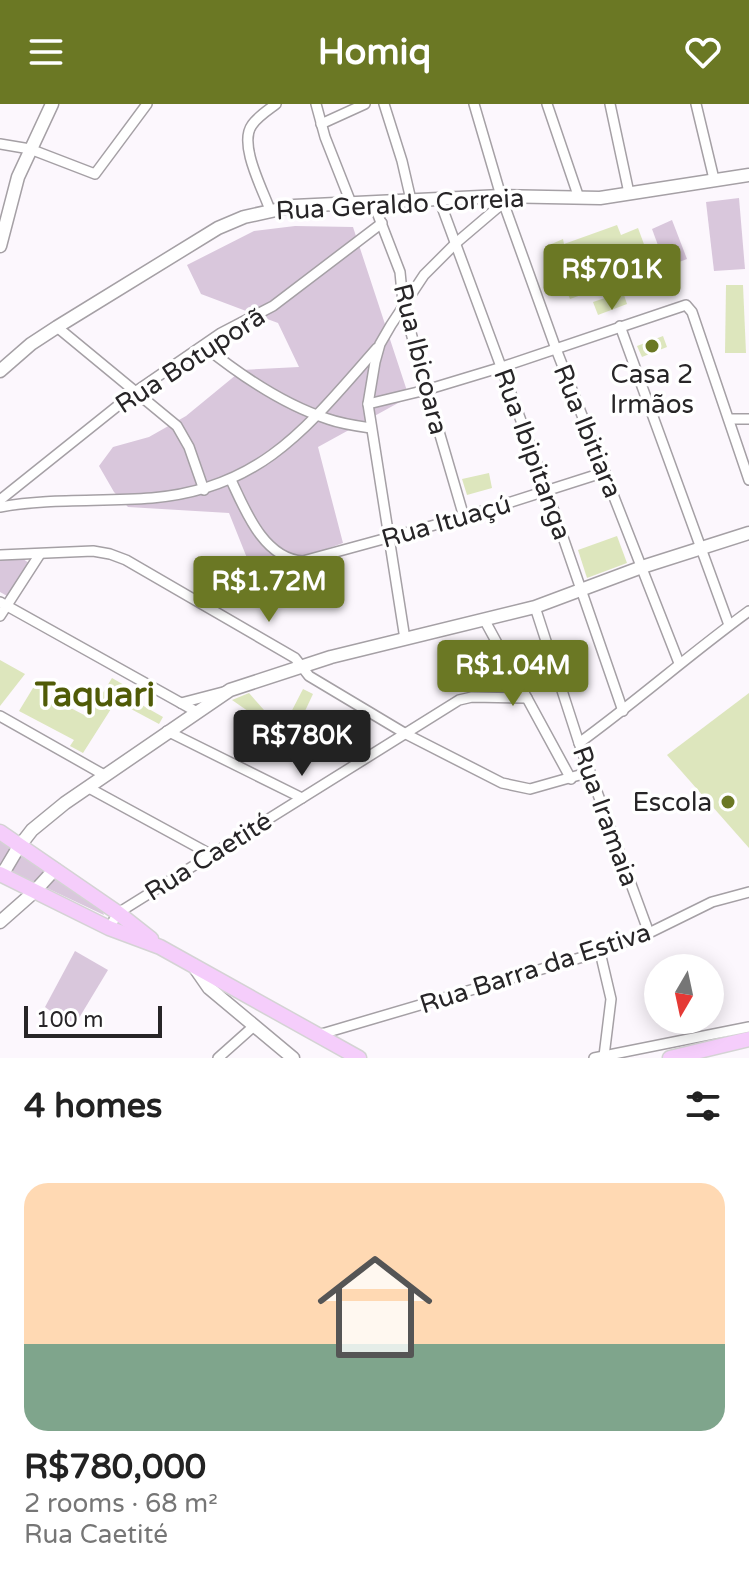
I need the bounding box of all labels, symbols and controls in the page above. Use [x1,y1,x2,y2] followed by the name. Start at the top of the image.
[24,30,68,74] icon: menu
[681,30,725,74] icon: heart
[318,31,431,74] text: Homiq
[275,183,525,226] street label: Rua Geraldo Correia
[547,244,677,312] pin: R$701K
[562,254,662,285] text: R$701K
[387,280,454,438] street label: Rua Ibicoara
[110,301,271,420] street label: Rua Botuporã
[643,337,661,355] marker: Casa 2 Irmãos
[610,359,694,420] place label: Casa 2 Irmãos
[547,360,628,503] street label: Rua Ibitiara
[487,364,578,544] street label: Rua Ibipitanga
[378,488,514,555] street label: Rua Ituaçú
[195,556,343,624] pin: R$1.72M
[211,566,327,597] text: R$1.72M
[439,640,587,708] pin: R$1.04M
[455,650,571,681] text: R$1.04M
[34,675,155,716] district label: Taquari
[237,710,367,778] pin: R$780K
[252,720,352,751] text: R$780K
[566,742,645,891] street label: Rua Iramaia
[632,787,712,818] place label: Escola
[719,793,737,811] marker: Escola
[139,805,278,908] street label: Rua Caetité
[416,917,654,1020] street label: Rua Barra da Estiva
[644,954,724,1034] north arrow
[644,954,724,1034] map controls
[24,1002,162,1038] scale bar
[36,1007,103,1033] text: 100 m
[681,1084,725,1128] icon: filters
[24,1086,162,1127] text: 4 homes
[303,1235,447,1379] icon: home
[24,1447,206,1488] text: R$780,000
[24,1488,218,1519] text: 2 rooms · 68 m²
[24,1519,168,1550] text: Rua Caetité

